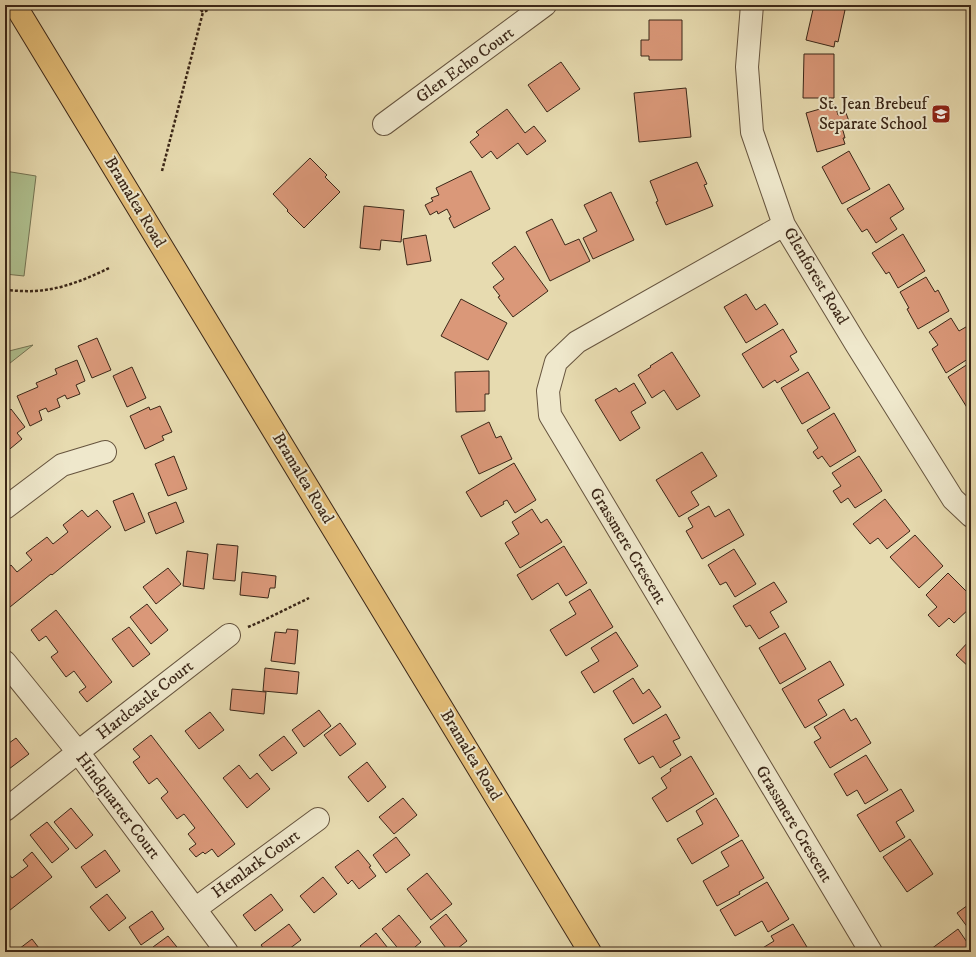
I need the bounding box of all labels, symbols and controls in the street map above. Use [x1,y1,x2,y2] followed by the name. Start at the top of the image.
[412,22,519,108] street label: Glen Echo Court
[819,93,930,135] place label: St. Jean Brebeuf Separate School
[930,103,952,125] school or university icon: St. Jean Brebeuf Separate School
[99,152,171,252] street label: Bramalea Road
[778,223,854,329] street label: Glenforest Road
[267,428,339,528] street label: Bramalea Road
[584,484,672,609] street label: Grassmere Crescent
[92,655,198,745] street label: Hardcastle Court
[435,705,507,805] street label: Bramalea Road
[71,748,166,864] street label: Hindquarter Court
[750,762,838,887] street label: Grassmere Crescent
[207,824,305,903] street label: Hemlark Court

